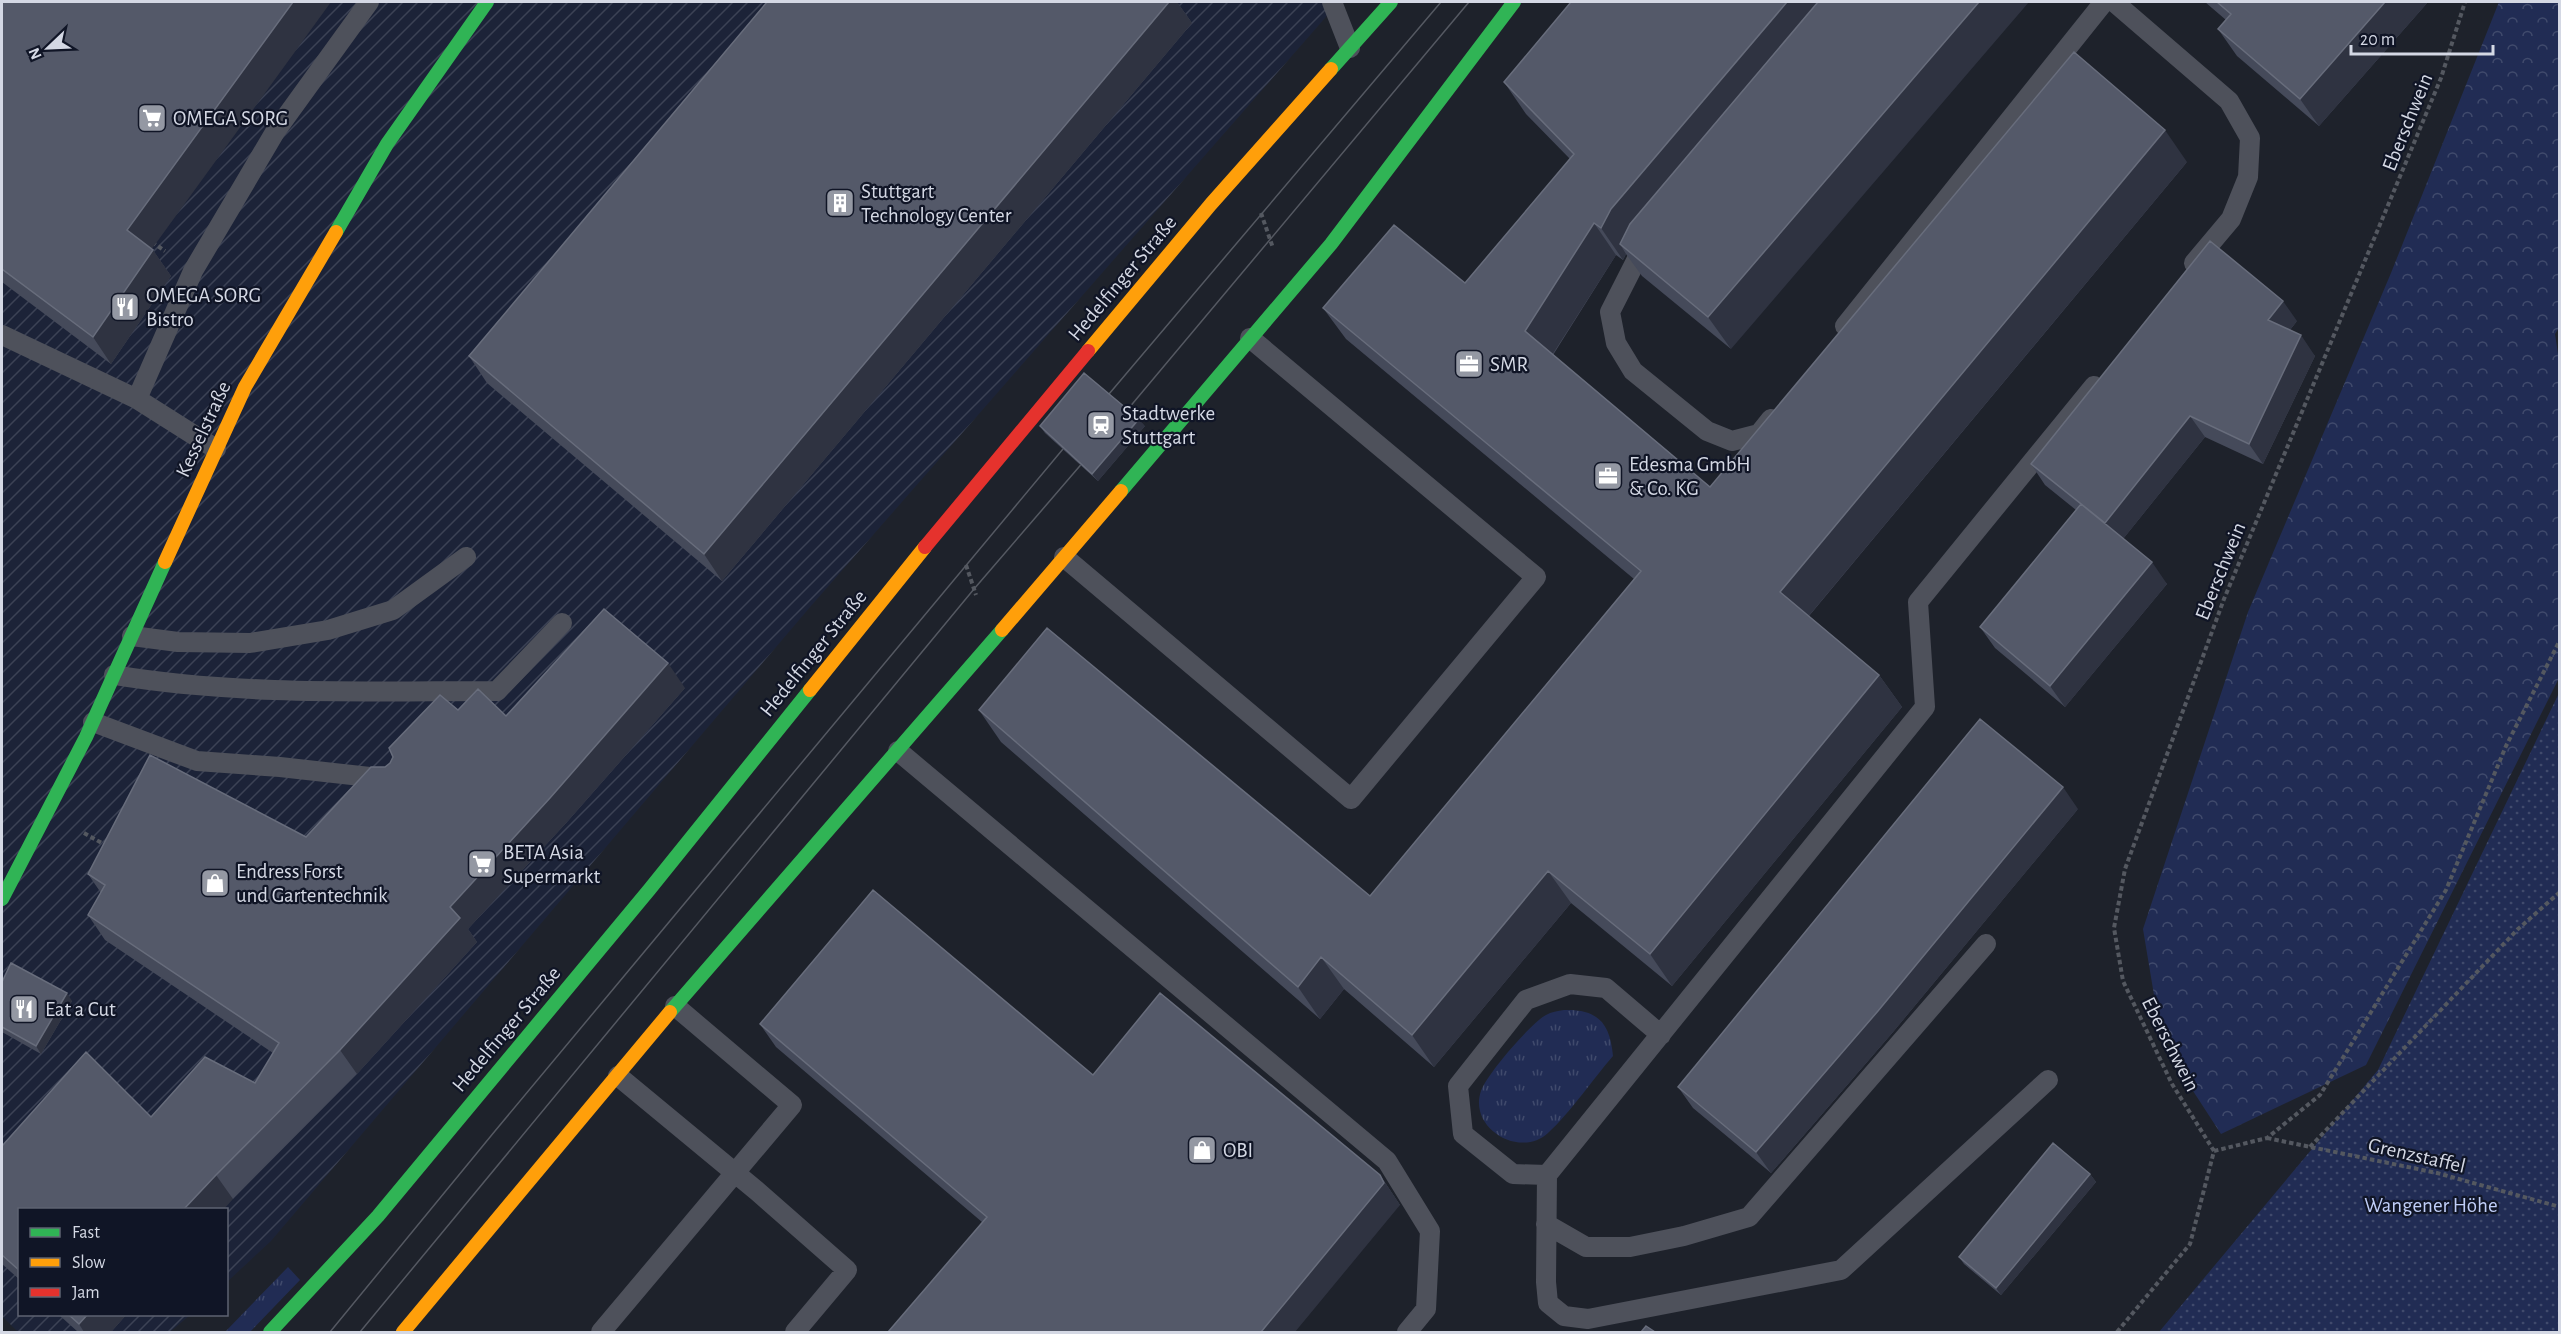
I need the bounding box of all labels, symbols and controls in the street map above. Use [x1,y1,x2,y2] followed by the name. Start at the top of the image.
[18,18,78,78] north arrow
[2351,18,2494,56] scale bar
[2360,31,2395,49] text: 20 m
[26,45,45,62] text: N
[2378,70,2437,174] street label: Eberschwein
[136,102,168,134] supermarket icon: OMEGA SORG
[173,108,288,129] place label: OMEGA SORG
[861,181,1012,226] place label: Stuttgart Technology Center
[824,187,856,219] building icon: Stuttgart Technology Center
[1064,212,1181,345] street label: Hedelfinger Straße
[146,285,261,330] place label: OMEGA SORG Bistro
[109,291,141,323] restaurant icon: OMEGA SORG Bistro
[1453,348,1485,380] office icon: SMR
[1490,354,1528,375] place label: SMR
[172,378,235,480] street label: Kesselstraße
[1122,403,1215,448] place label: Stadtwerke Stuttgart
[1085,409,1117,441] station icon: Stadtwerke Stuttgart
[1629,454,1751,499] place label: Edesma GmbH & Co. KG
[1592,460,1624,492] office icon: Edesma GmbH & Co. KG
[2191,519,2250,623] street label: Eberschwein
[756,586,871,721] street label: Hedelfinger Straße
[503,842,600,887] place label: BETA Asia Supermarkt
[466,848,498,880] supermarket icon: BETA Asia Supermarkt
[236,861,388,906] place label: Endress Forst und Gartentechnik
[199,867,231,899] shop icon: Endress Forst und Gartentechnik
[448,963,565,1096] street label: Hedelfinger Straße
[8,993,40,1025] restaurant icon: Eat a Cut
[2138,993,2203,1095] street label: Eberschwein
[45,999,116,1020] place label: Eat a Cut
[1186,1134,1218,1166] shop icon: OBI
[2366,1134,2468,1177] street label: Grenzstaffel
[1223,1140,1253,1161] place label: OBI
[2364,1195,2498,1216] park label: Wangener Höhe
[18,1208,228,1316] legend
[72,1224,100,1242] text: Fast
[72,1254,105,1272] text: Slow
[72,1284,100,1302] text: Jam

